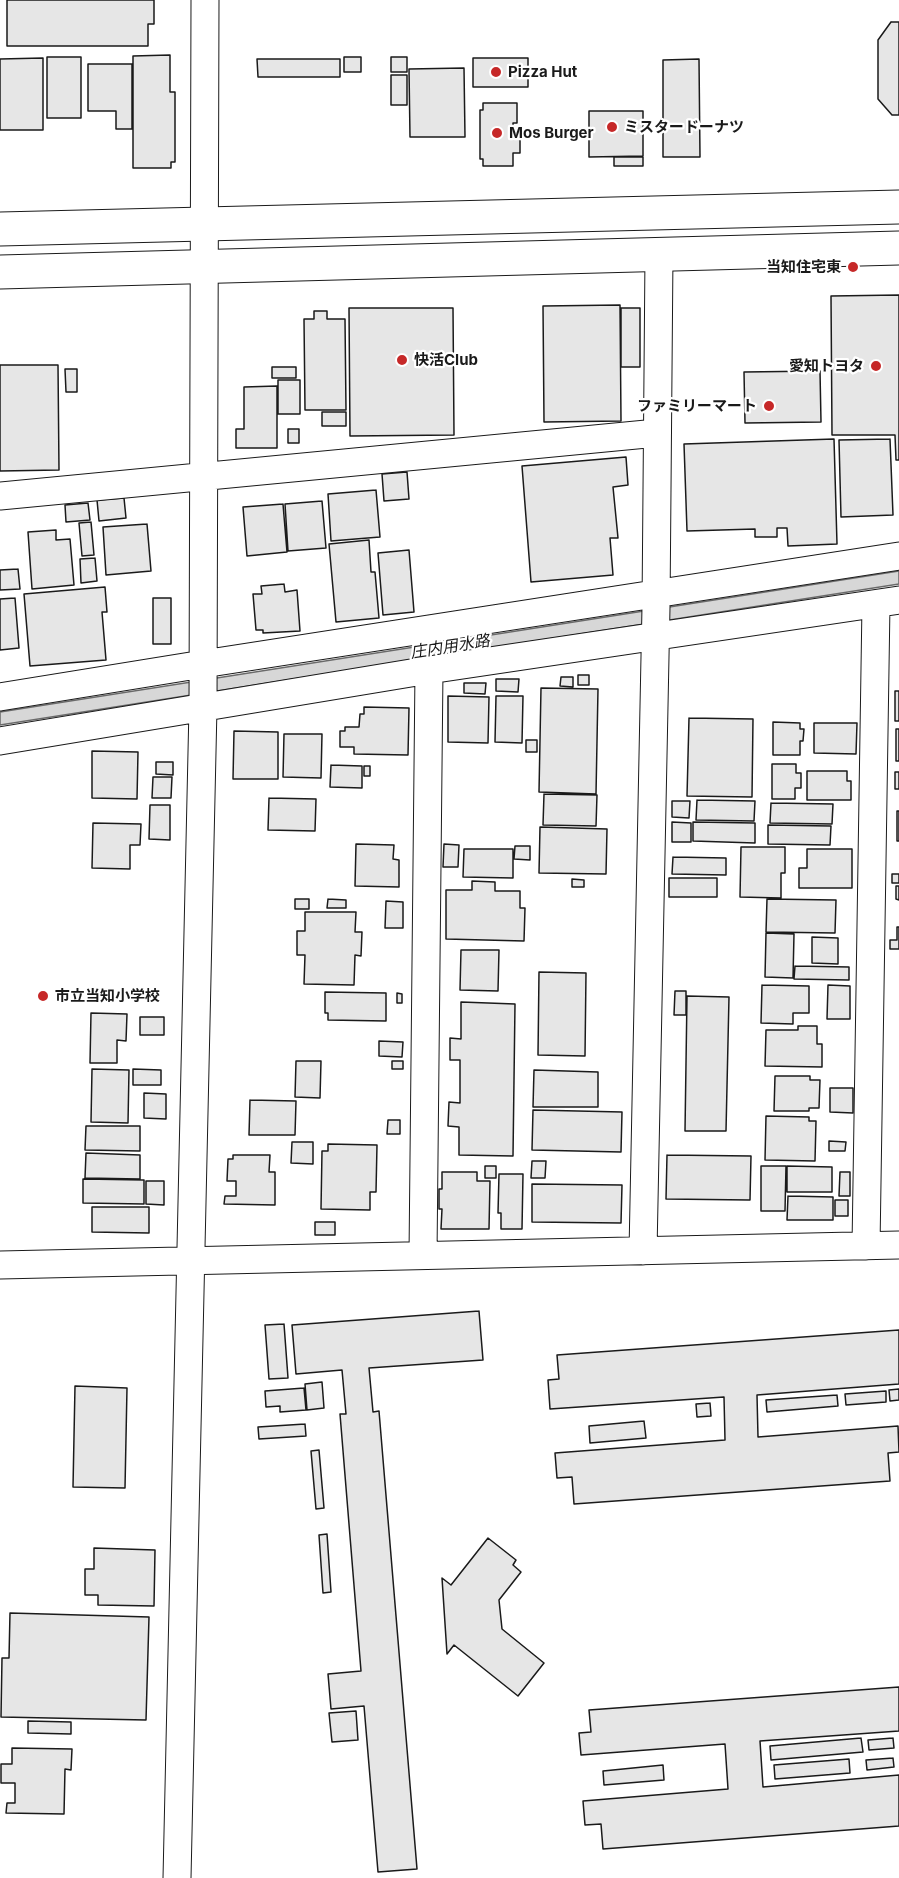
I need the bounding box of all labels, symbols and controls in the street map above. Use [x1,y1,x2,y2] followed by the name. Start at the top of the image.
[508,63,577,81] place label: Pizza Hut
[489,65,503,79] marker: Pizza Hut
[624,118,744,136] place label: ミスタードーナツ
[605,120,619,134] marker: ミスタードーナツ
[509,124,594,142] place label: Mos Burger
[490,126,504,140] marker: Mos Burger
[766,258,841,276] place label: 当知住宅東
[846,260,860,274] marker: 当知住宅東
[414,351,478,369] place label: 快活Club
[395,353,409,367] marker: 快活Club
[789,357,864,375] place label: 愛知トヨタ
[869,359,883,373] marker: 愛知トヨタ
[637,397,757,415] place label: ファミリーマート
[762,399,776,413] marker: ファミリーマート
[409,631,491,663] water label: 庄内用水路
[55,987,160,1005] place label: 市立当知小学校
[36,989,50,1003] marker: 市立当知小学校

